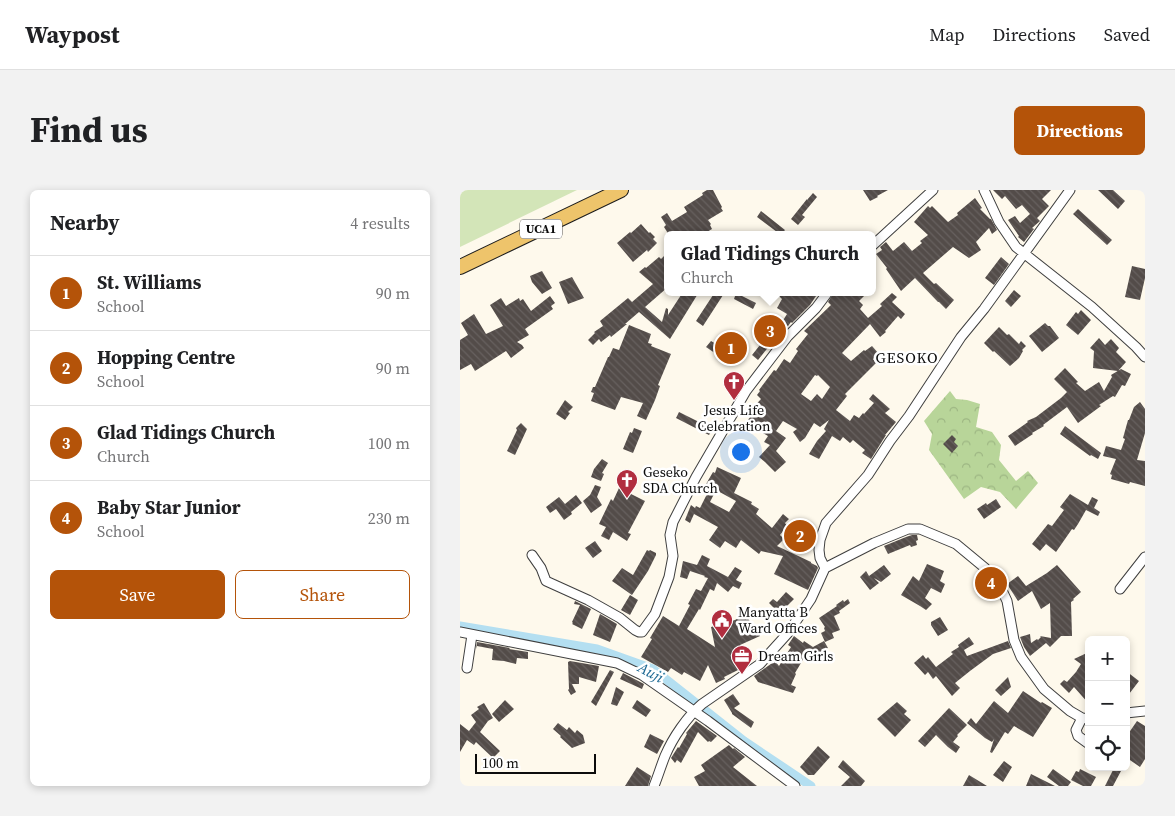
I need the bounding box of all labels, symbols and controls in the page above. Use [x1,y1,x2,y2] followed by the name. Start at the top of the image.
[25,18,120,51] text: Waypost
[929,22,965,47] text: Map
[993,22,1076,47] text: Directions
[1104,22,1150,47] text: Saved
[30,106,148,154] text: Find us
[1014,106,1145,155] button: Directions
[50,208,120,237] text: Nearby
[350,212,410,234] text: 4 results
[520,220,562,238] road number: UCA1
[664,231,876,296] popup
[681,240,859,266] text: Glad Tidings Church
[681,266,734,288] text: Church
[97,269,201,295] text: St. Williams
[62,282,70,304] text: 1
[376,282,410,304] text: 90 m
[97,295,145,317] text: School
[754,312,786,350] pin: 3
[715,329,747,367] pin: 1
[97,344,235,370] text: Hopping Centre
[875,347,939,368] district label: GESOKO
[62,357,70,379] text: 2
[376,357,410,379] text: 90 m
[97,370,145,392] text: School
[722,370,746,401] church icon: Jesus Life Celebration
[698,400,771,436] place label: Jesus Life Celebration
[97,419,275,445] text: Glad Tidings Church
[62,432,70,454] text: 3
[368,432,410,454] text: 100 m
[728,439,754,465] your location
[97,445,150,467] text: Church
[643,462,718,498] place label: Geseko SDA Church
[615,468,639,499] church icon: Geseko SDA Church
[97,494,241,520] text: Baby Star Junior
[62,507,70,529] text: 4
[368,507,410,529] text: 230 m
[784,517,816,555] pin: 2
[97,520,145,542] text: School
[975,564,1007,602] pin: 4
[50,570,225,619] button: Save
[235,570,410,619] button: Share
[738,602,817,638] place label: Manyatta B Ward Offices
[710,608,734,639] public building icon: Manyatta B Ward Offices
[1085,636,1130,771] map controls
[1085,636,1130,681] button: +
[730,644,754,675] office icon: Dream Girls
[758,646,833,666] place label: Dream Girls
[633,656,668,688] water label: Auji
[1085,681,1130,726] button: −
[1085,726,1130,771] button: locate
[475,751,596,774] scale bar
[482,753,519,773] text: 100 m

